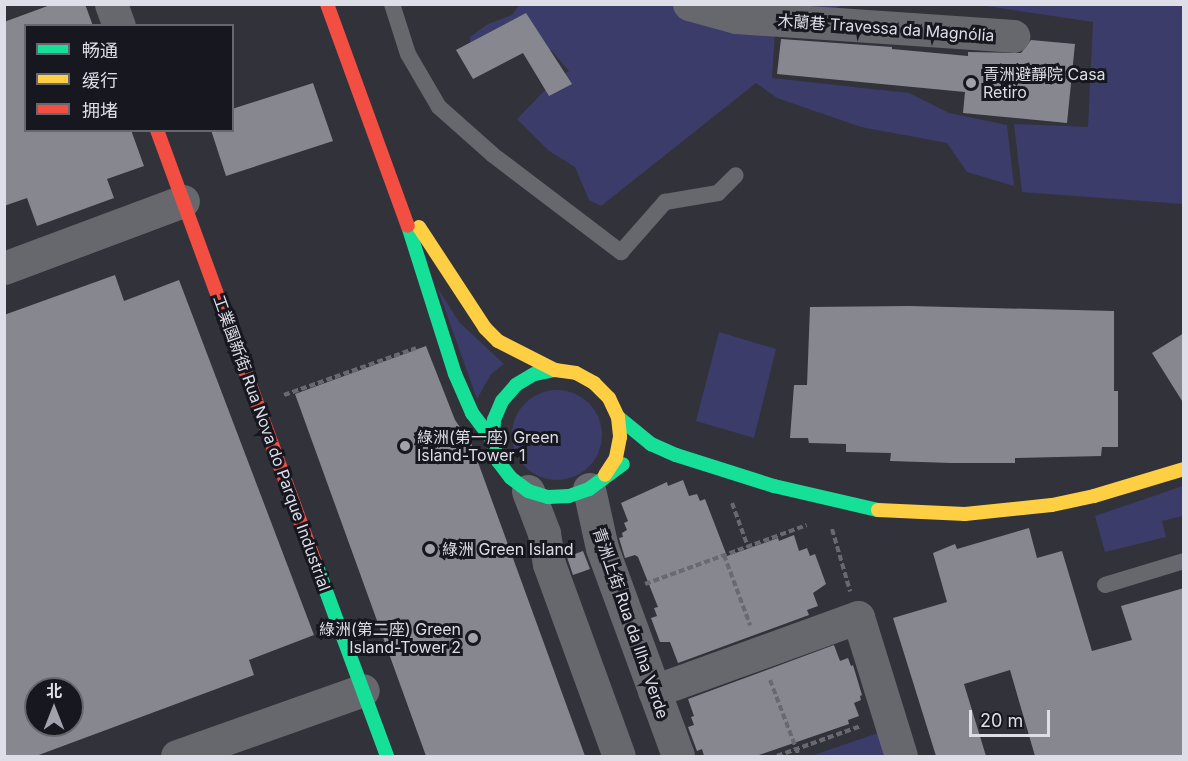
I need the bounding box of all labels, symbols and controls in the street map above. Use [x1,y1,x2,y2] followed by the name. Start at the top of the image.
[777,11,995,45] street label: 木蘭巷 Travessa da Magnólia
[24,24,234,132] legend
[82,40,118,61] text: 畅通
[983,64,1106,102] place label: 青洲避靜院 Casa Retiro
[82,70,118,91] text: 缓行
[964,76,978,90] marker: 青洲避靜院 Casa Retiro
[82,100,118,121] text: 拥堵
[209,293,335,593] street label: 工業園新街 Rua Nova do Parque Industrial
[417,427,559,465] place label: 綠洲(第一座) Green Island-Tower 1
[398,439,412,453] marker: 綠洲(第一座) Green Island-Tower 1
[589,525,673,721] street label: 青洲上街 Rua da Ilha Verde
[442,539,574,559] place label: 綠洲 Green Island
[423,542,437,556] marker: 綠洲 Green Island
[319,619,461,657] place label: 綠洲(第二座) Green Island-Tower 2
[466,631,480,645] marker: 綠洲(第二座) Green Island-Tower 2
[24,677,84,737] north arrow
[46,681,62,701] text: 北
[972,698,1053,736] scale bar
[980,710,1023,731] text: 20 m

